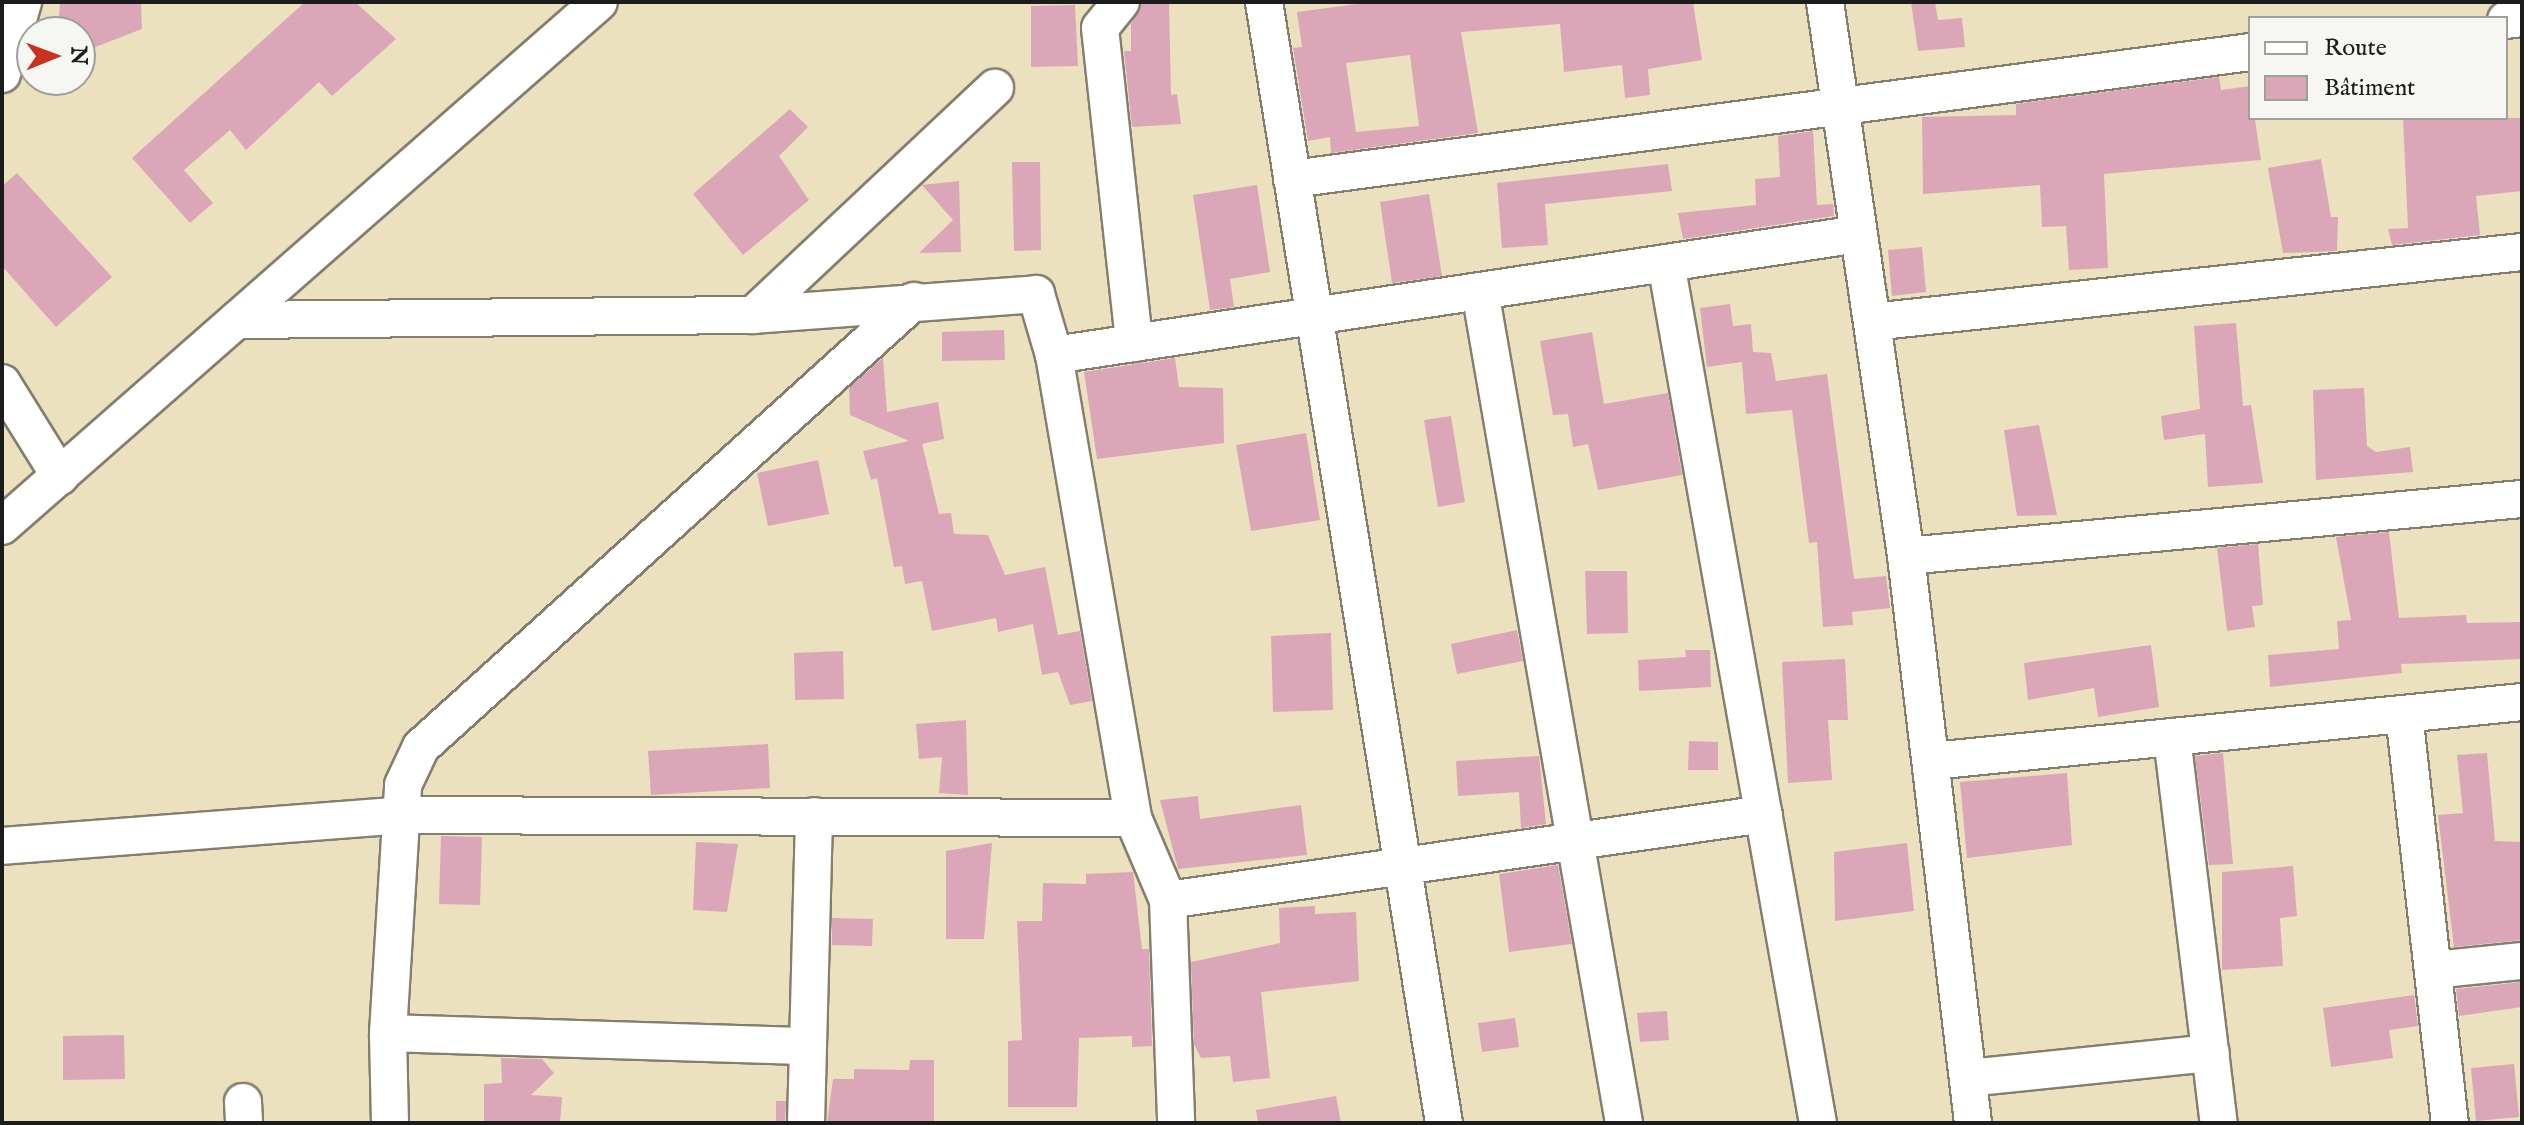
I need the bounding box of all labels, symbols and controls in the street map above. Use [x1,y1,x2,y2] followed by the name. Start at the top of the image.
[16,16,96,96] north arrow
[2248,16,2508,120] legend
[2324,33,2387,64] text: Route
[64,46,92,65] text: N
[2324,73,2415,104] text: Bâtiment

